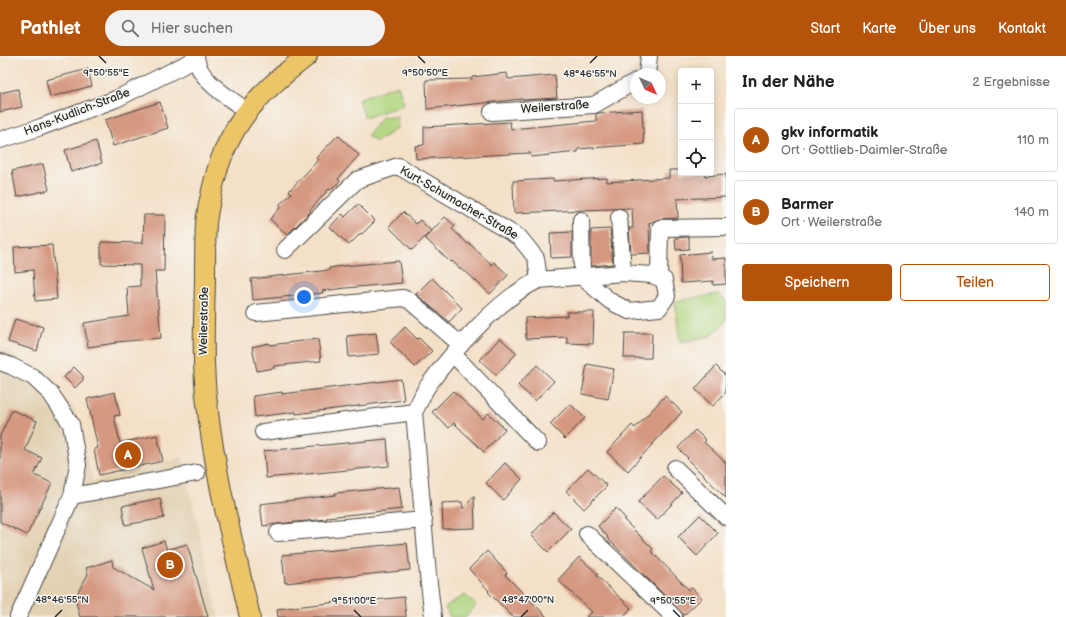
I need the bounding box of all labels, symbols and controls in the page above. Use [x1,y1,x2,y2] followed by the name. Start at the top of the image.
[105,10,385,46] search box
[20,17,81,40] text: Pathlet
[119,17,141,39] icon: search
[151,19,233,38] text: Hier suchen
[810,20,840,37] text: Start
[862,20,896,37] text: Karte
[918,20,976,37] text: Über uns
[998,20,1046,37] text: Kontakt
[83,67,129,79] text: 9°50'55"E
[402,67,448,79] text: 9°50'50"E
[563,68,617,80] text: 48°46'55"N
[630,68,666,104] north arrow
[678,68,714,176] map controls
[678,68,714,104] button: +
[742,72,835,92] text: In der Nähe
[972,74,1050,90] text: 2 Ergebnisse
[22,85,132,139] street label: Hans-Kudlich-Straße
[520,97,590,117] street label: Weilerstraße
[678,104,714,140] button: −
[781,123,878,142] text: gkv informatik
[752,132,760,148] text: A
[1017,132,1049,148] text: 110 m
[678,140,714,176] button: locate
[781,142,948,158] text: Ort · Gottlieb-Daimler-Straße
[397,163,521,243] street label: Kurt-Schumacher-Straße
[781,195,834,214] text: Barmer
[751,204,761,220] text: B
[1014,204,1049,220] text: 140 m
[781,214,882,230] text: Ort · Weilerstraße
[742,264,892,301] button: Speichern
[900,264,1050,301] button: Teilen
[196,287,212,355] street label: Weilerstraße
[294,287,314,307] your location
[115,440,141,470] pin: A
[157,550,183,580] pin: B
[35,594,89,606] text: 48°46'55"N
[502,594,554,606] text: 48°47'00"N
[332,595,377,607] text: 9°51'00"E
[650,595,696,607] text: 9°50'55"E

